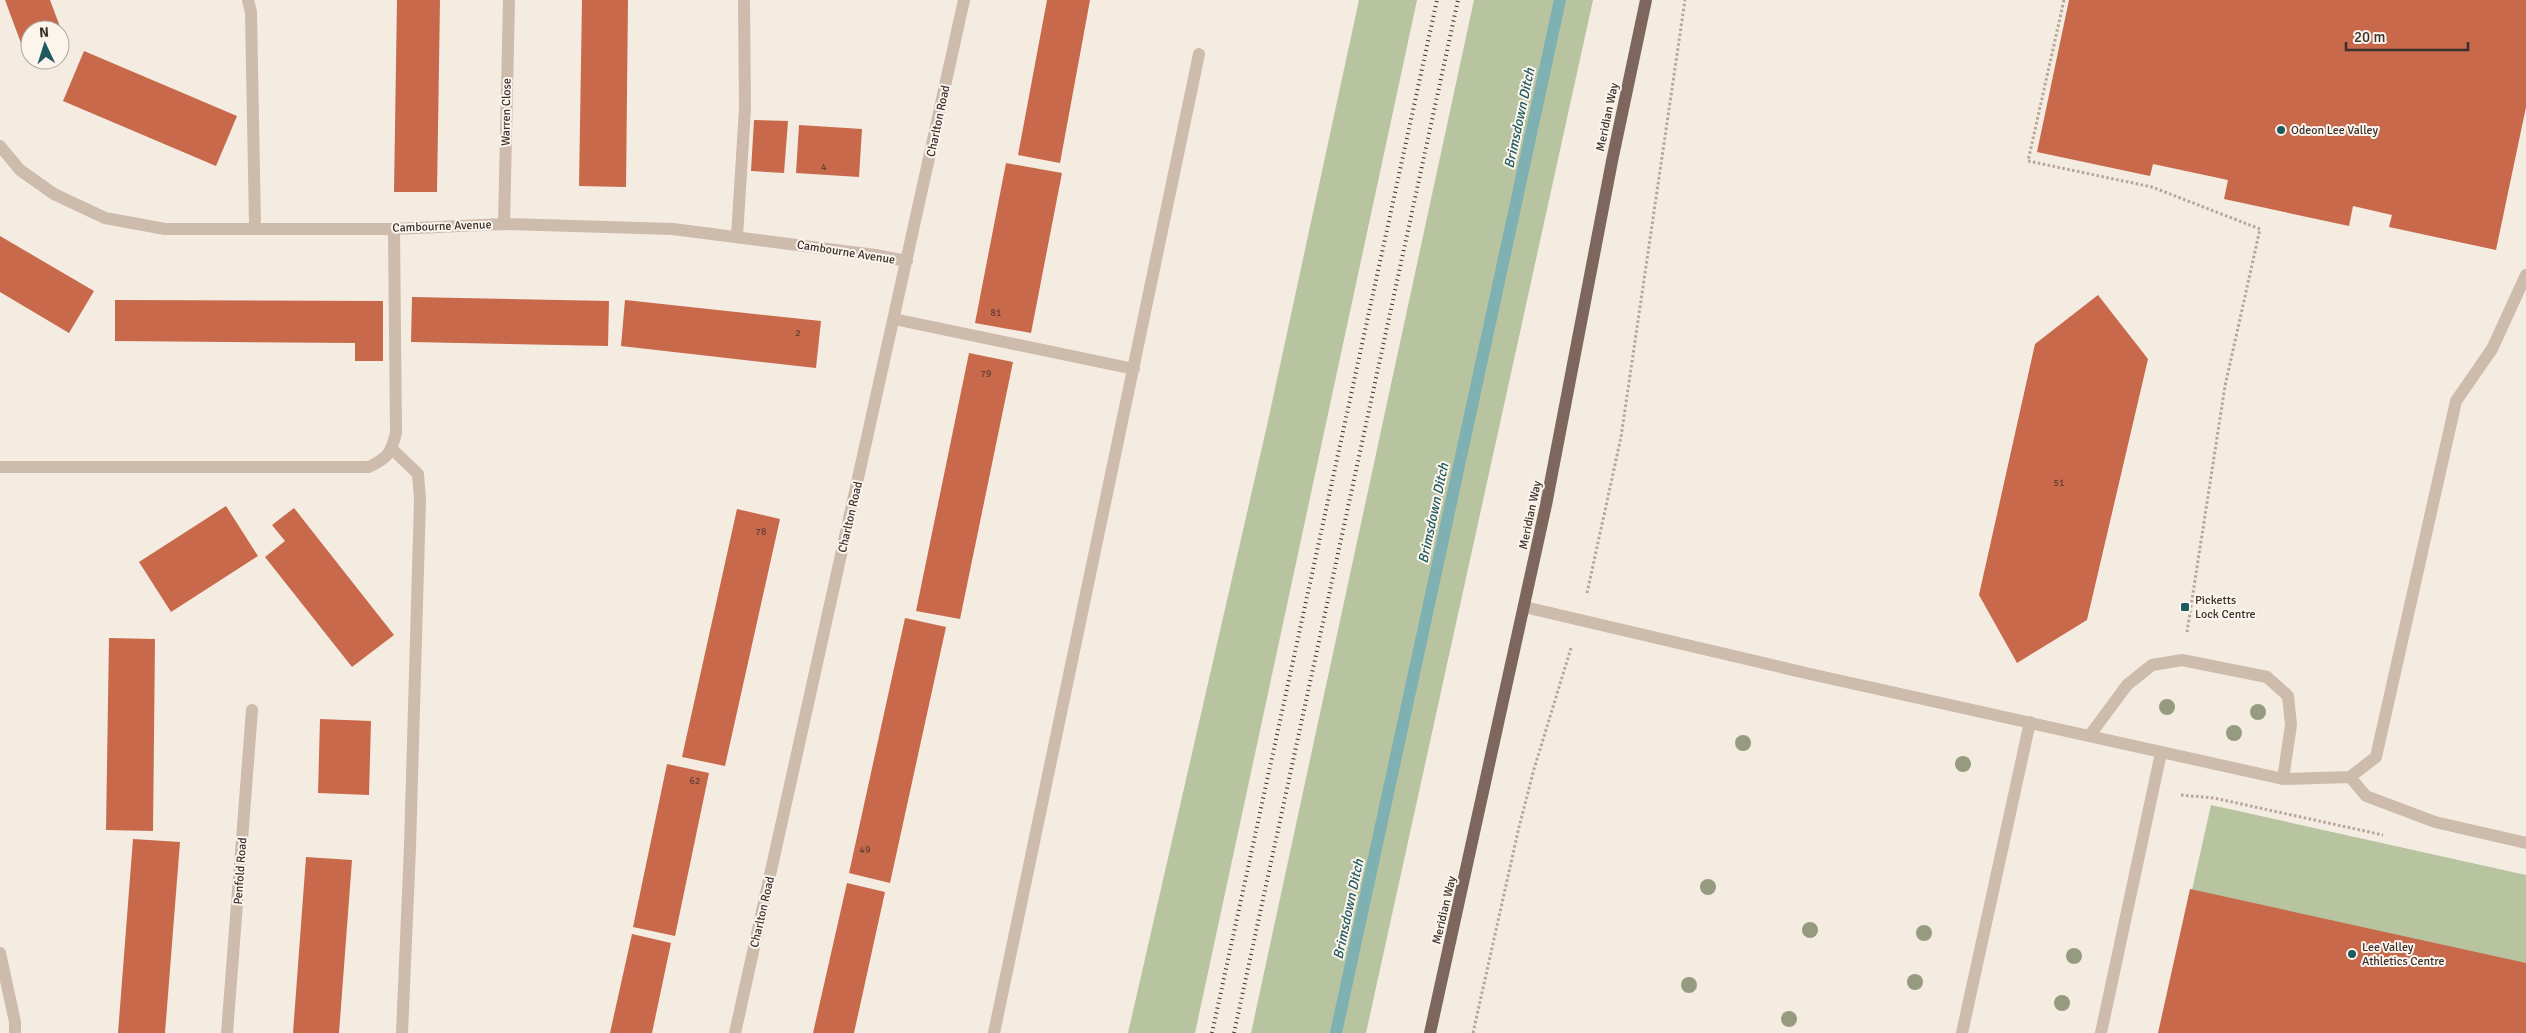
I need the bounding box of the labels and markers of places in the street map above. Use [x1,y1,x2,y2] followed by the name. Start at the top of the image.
[2291,123,2378,138] place label: Odeon Lee Valley
[2275,124,2287,136] marker: Odeon Lee Valley
[2195,593,2256,622] place label: Picketts Lock Centre
[2179,601,2191,613] marker: Picketts Lock Centre
[2362,940,2444,969] place label: Lee Valley Athletics Centre
[2346,948,2358,960] marker: Lee Valley Athletics Centre

